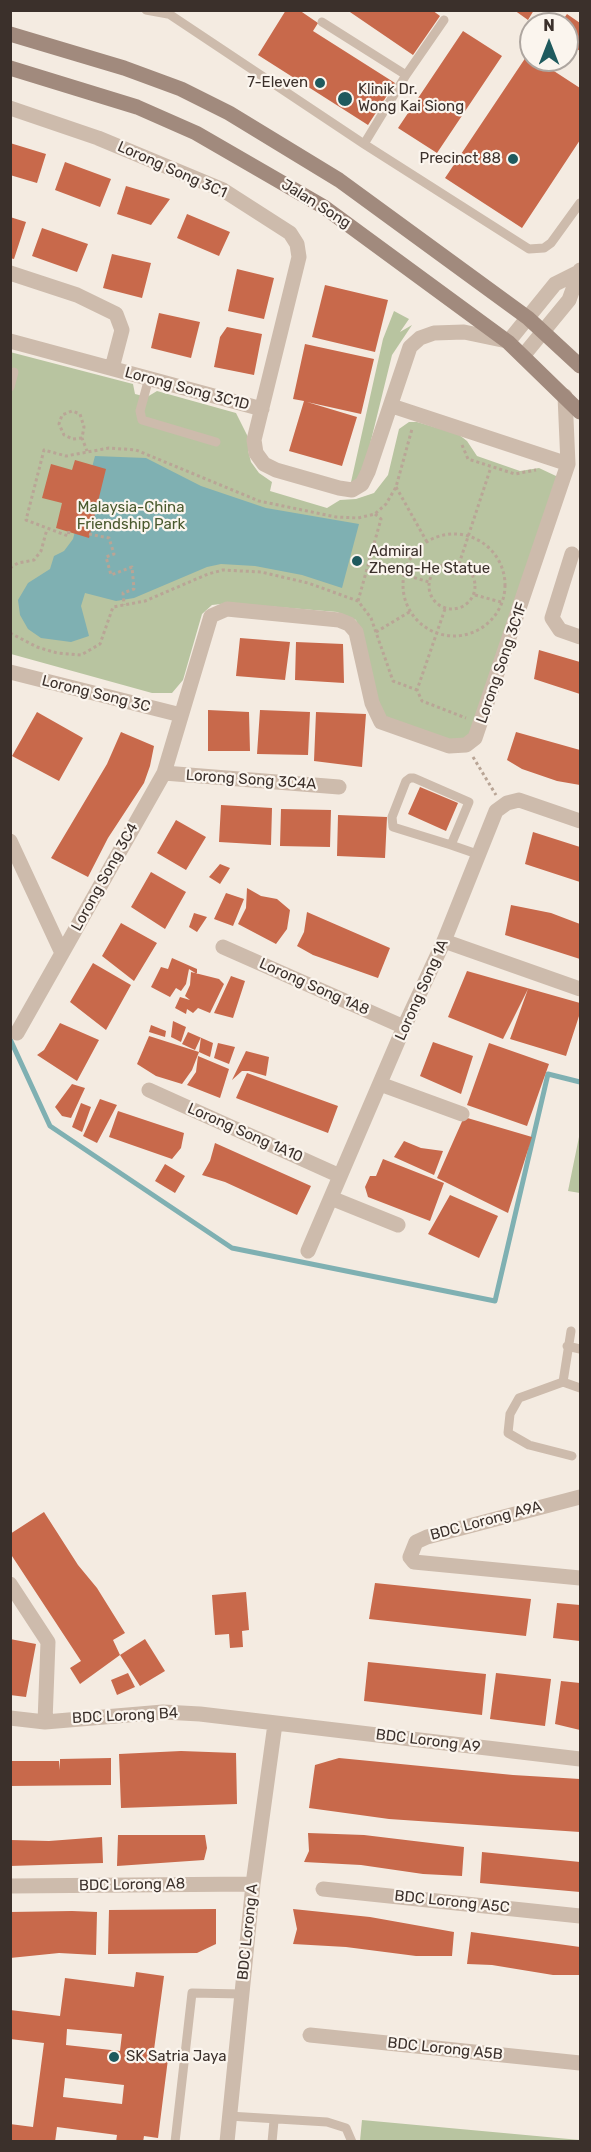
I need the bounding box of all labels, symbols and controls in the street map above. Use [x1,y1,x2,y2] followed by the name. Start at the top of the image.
[519,12,579,72] north arrow
[543,16,555,35] text: N
[247,74,308,92] place label: 7-Eleven
[313,76,327,90] marker: 7-Eleven
[358,81,464,116] place label: Klinik Dr. Wong Kai Siong
[336,90,354,108] marker: Klinik Dr. Wong Kai Siong
[115,138,229,202] street label: Lorong Song 3C1
[420,150,501,168] place label: Precinct 88
[506,152,520,166] marker: Precinct 88
[278,176,354,232] street label: Jalan Song
[123,364,251,414] street label: Lorong Song 3C1D
[77,499,185,534] park label: Malaysia-China Friendship Park
[369,543,490,578] place label: Admiral Zheng-He Statue
[350,554,364,568] marker: Admiral Zheng-He Statue
[473,600,531,726] street label: Lorong Song 3C1F
[40,672,152,716] street label: Lorong Song 3C
[185,766,317,794] street label: Lorong Song 3C4A
[68,820,142,934] street label: Lorong Song 3C4
[392,937,452,1043] street label: Lorong Song 1A
[256,955,372,1019] street label: Lorong Song 1A8
[185,1100,305,1166] street label: Lorong Song 1A10
[428,1497,544,1545] street label: BDC Lorong A9A
[72,1704,178,1728] street label: BDC Lorong B4
[375,1726,481,1756] street label: BDC Lorong A9
[79,1875,185,1895] street label: BDC Lorong A8
[234,1883,262,1981] street label: BDC Lorong A
[394,1887,510,1917] street label: BDC Lorong A5C
[386,2034,504,2064] street label: BDC Lorong A5B
[126,2048,227,2066] place label: SK Satria Jaya
[107,2050,121,2064] marker: SK Satria Jaya

